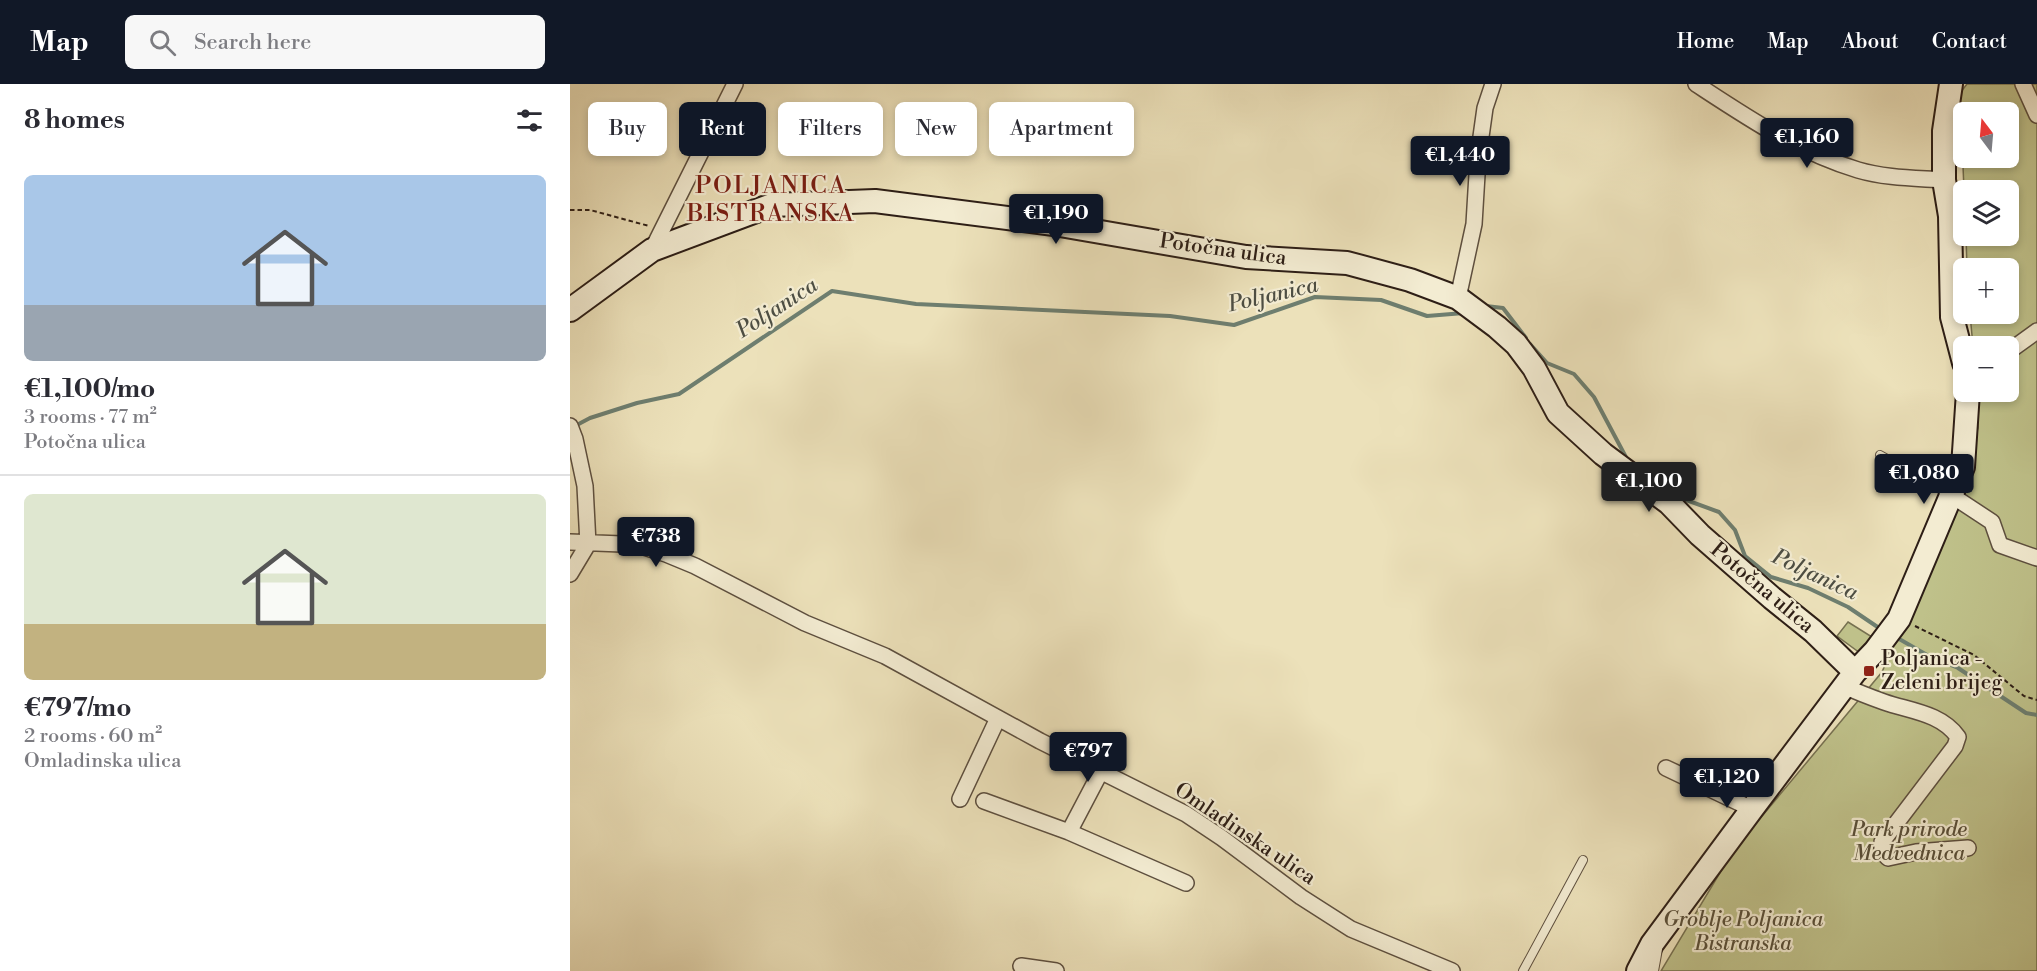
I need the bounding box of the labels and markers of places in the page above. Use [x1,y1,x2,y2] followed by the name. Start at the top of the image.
[1758,118,1856,169] pin: €1,160
[1411,136,1509,187] pin: €1,440
[1007,194,1105,245] pin: €1,190
[1875,454,1973,505] pin: €1,080
[1600,462,1698,513] pin: €1,100
[620,517,692,568] pin: €738
[1881,646,2002,696] place label: Poljanica - Zeleni brijeg
[1862,664,1876,678] marker: Poljanica - Zeleni brijeg
[1052,732,1124,783] pin: €797
[1678,758,1776,809] pin: €1,120

